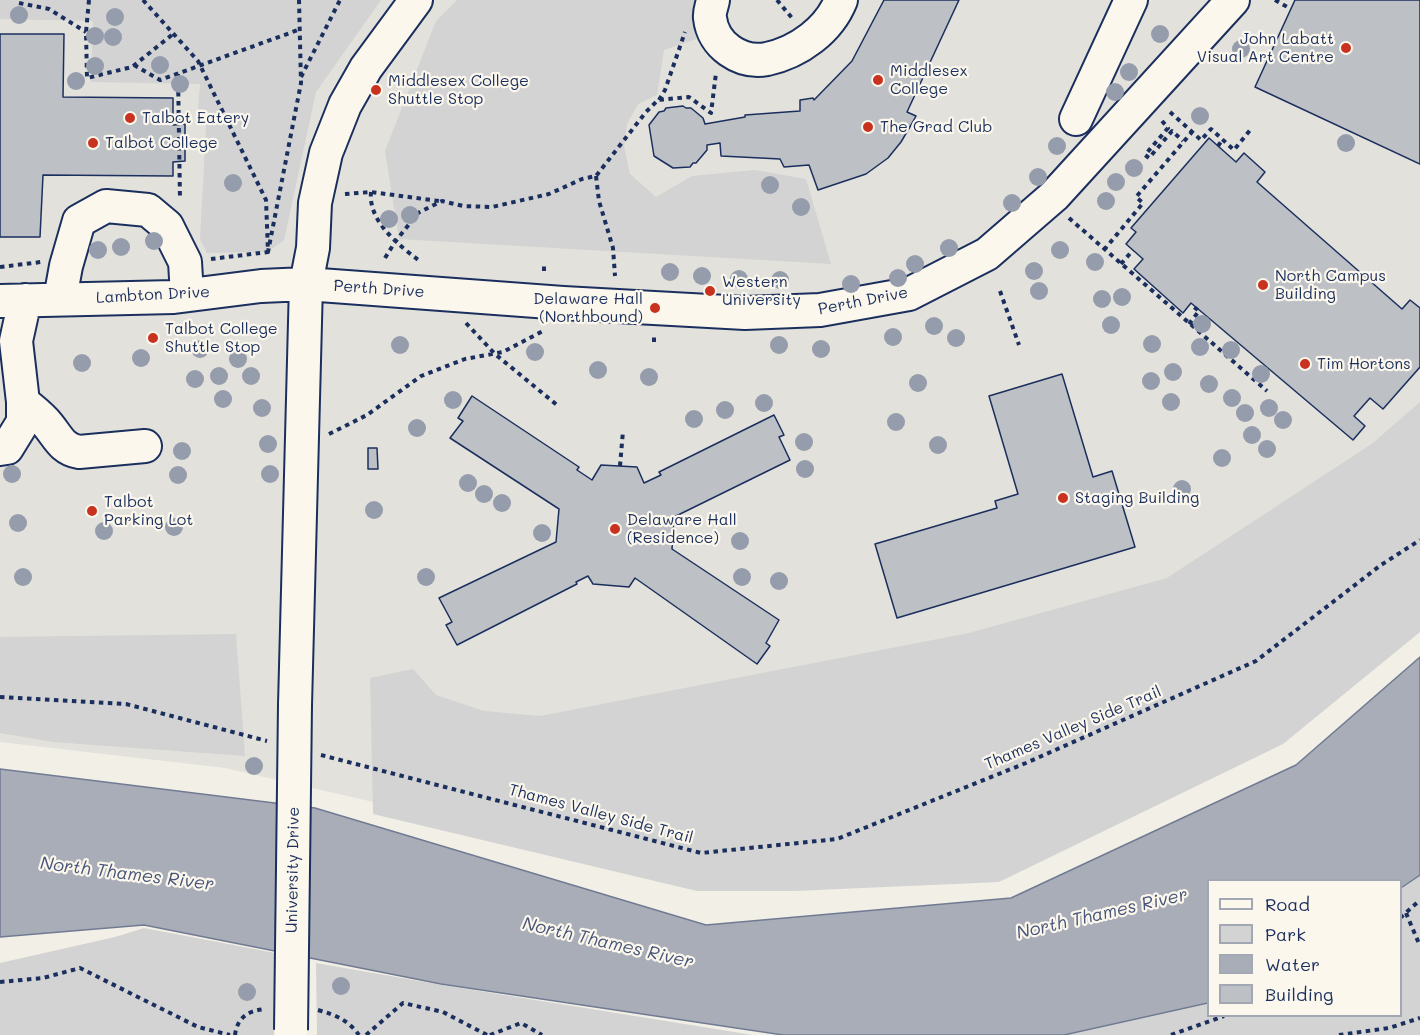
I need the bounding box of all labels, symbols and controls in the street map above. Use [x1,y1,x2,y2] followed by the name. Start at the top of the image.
[1197,29,1334,67] place label: John Labatt Visual Art Centre
[1339,41,1353,55] marker: John Labatt Visual Art Centre
[890,61,968,99] place label: Middlesex College
[388,71,529,109] place label: Middlesex College Shuttle Stop
[871,73,885,87] marker: Middlesex College
[369,83,383,97] marker: Middlesex College Shuttle Stop
[142,108,249,128] place label: Talbot Eatery
[123,111,137,125] marker: Talbot Eatery
[880,117,992,137] place label: The Grad Club
[861,120,875,134] marker: The Grad Club
[105,133,218,153] place label: Talbot College
[86,136,100,150] marker: Talbot College
[1275,266,1386,304] place label: North Campus Building
[722,272,801,310] place label: Western University
[333,276,425,302] street label: Perth Drive
[1256,278,1270,292] marker: North Campus Building
[96,282,210,308] street label: Lambton Drive
[816,283,910,319] street label: Perth Drive
[703,284,717,298] marker: Western University
[533,289,643,327] place label: Delaware Hall (Northbound)
[648,301,662,315] marker: Delaware Hall (Northbound)
[165,319,278,357] place label: Talbot College Shuttle Stop
[146,331,160,345] marker: Talbot College Shuttle Stop
[1317,354,1411,374] place label: Tim Hortons
[1298,357,1312,371] marker: Tim Hortons
[1075,488,1199,508] place label: Staging Building
[1056,491,1070,505] marker: Staging Building
[104,492,193,530] place label: Talbot Parking Lot
[85,504,99,518] marker: Talbot Parking Lot
[627,510,737,548] place label: Delaware Hall (Residence)
[608,522,622,536] marker: Delaware Hall (Residence)
[982,682,1164,774] street label: Thames Valley Side Trail
[507,780,695,848] street label: Thames Valley Side Trail
[282,807,304,933] street label: University Drive
[39,853,215,895] water label: North Thames River
[1207,879,1402,1017] legend
[1014,884,1190,944] water label: North Thames River
[1265,892,1310,916] text: Road
[520,913,696,973] water label: North Thames River
[1265,922,1306,946] text: Park
[1265,952,1320,976] text: Water
[1265,982,1333,1006] text: Building

